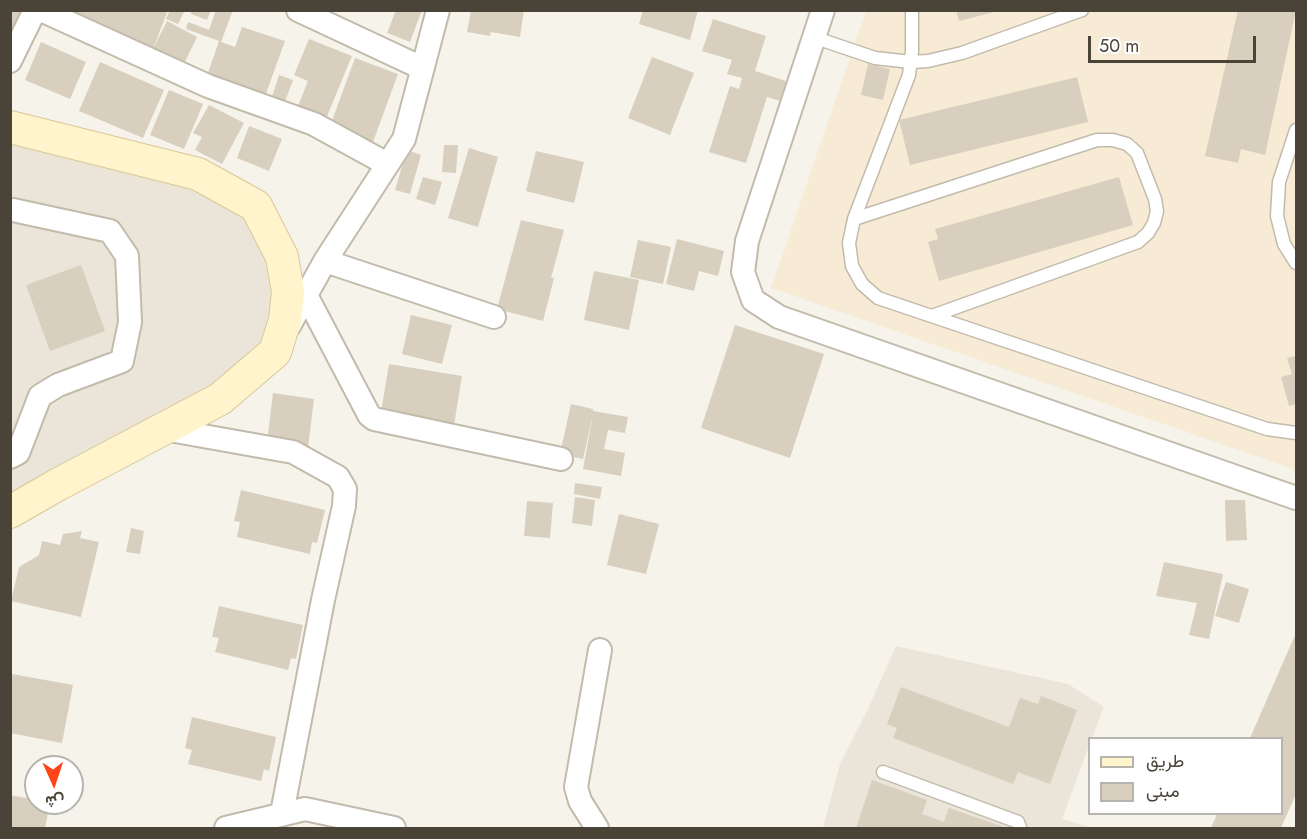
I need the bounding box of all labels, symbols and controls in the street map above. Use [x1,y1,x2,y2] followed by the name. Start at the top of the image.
[1091,24,1259,62] scale bar
[1099,33,1139,59] text: 50 m
[1088,737,1283,815] legend
[1146,748,1184,774] text: طريق
[24,755,84,815] north arrow
[1146,778,1180,804] text: مبنى
[45,789,65,813] text: ش

